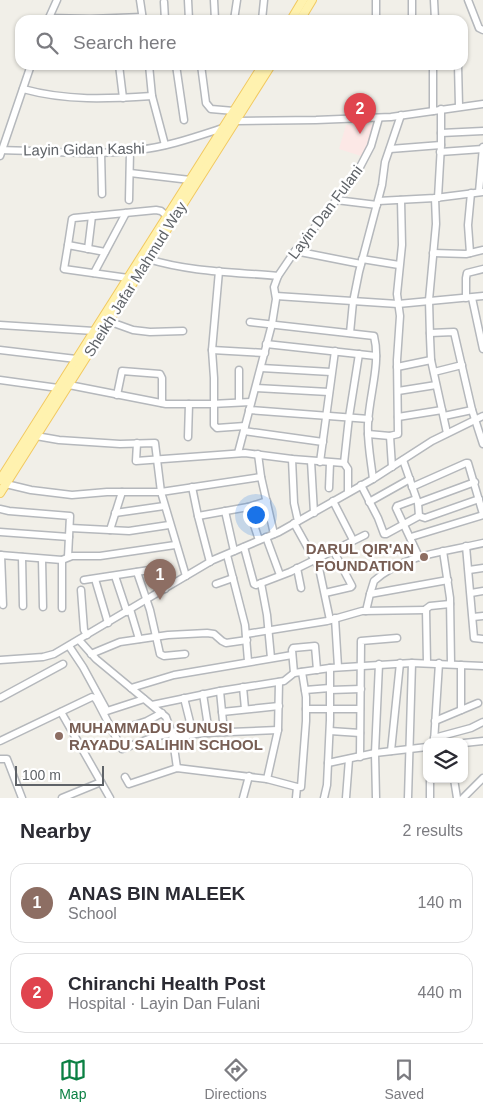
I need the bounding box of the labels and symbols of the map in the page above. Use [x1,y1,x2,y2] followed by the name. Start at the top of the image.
[344,93,376,134] pin: 2
[23,139,145,159] street label: Layin Gidan Kashi
[284,162,366,262] street label: Layin Dan Fulani
[80,198,190,360] street label: Sheikh Jafar Mahmud Way
[243,502,269,528] your location
[306,540,414,574] place label: DARUL QIR'AN FOUNDATION
[418,551,430,563] marker: DARUL QIR'AN FOUNDATION
[144,559,176,600] pin: 1
[69,719,263,753] place label: MUHAMMADU SUNUSI RAYADU SALIHIN SCHOOL
[53,730,65,742] marker: MUHAMMADU SUNUSI RAYADU SALIHIN SCHOOL
[15,763,104,786] scale bar

